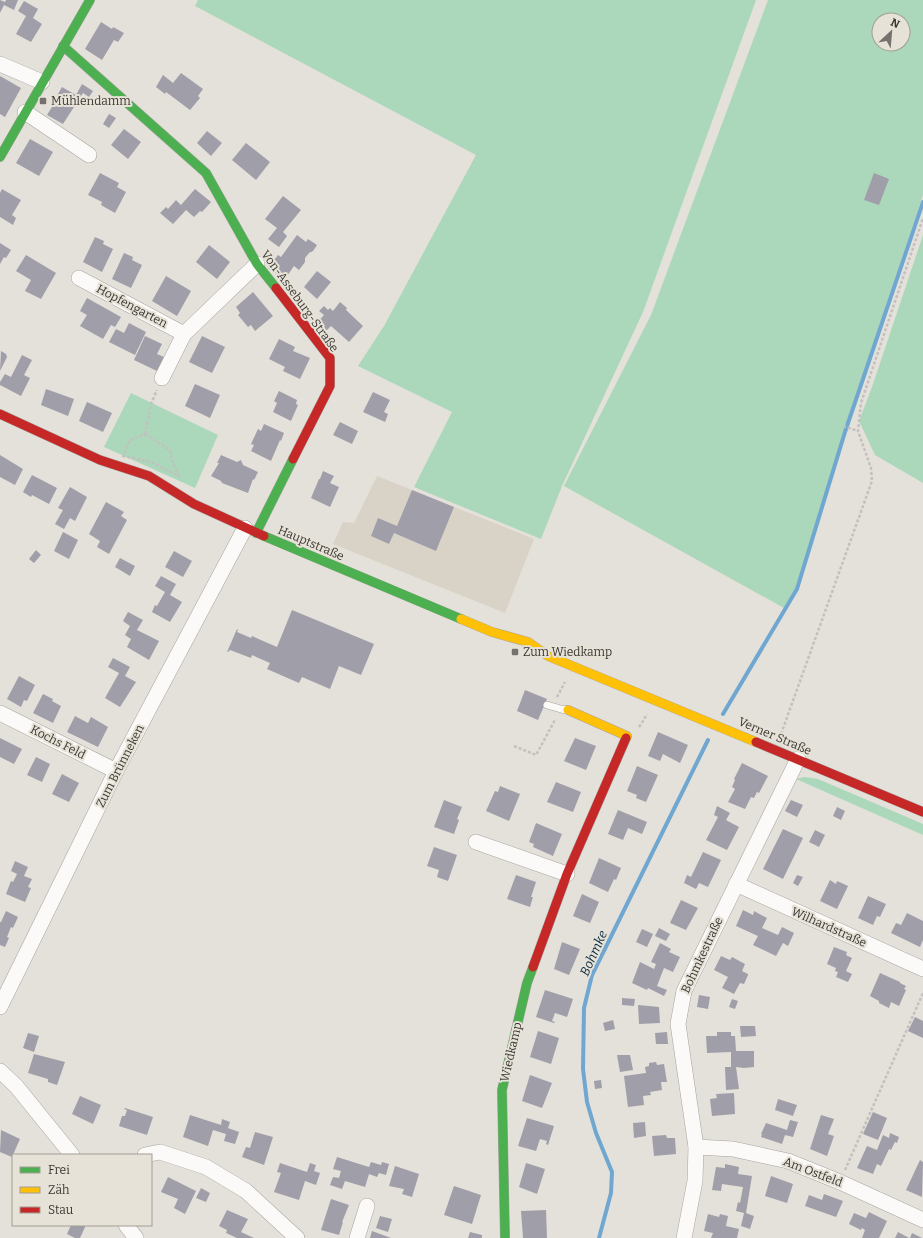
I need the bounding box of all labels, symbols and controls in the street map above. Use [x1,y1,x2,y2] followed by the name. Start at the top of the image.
[871,12,911,52] north arrow
[888,16,902,31] text: N
[51,94,131,108] place label: Mühlendamm
[38,96,48,106] marker: Mühlendamm
[258,247,342,355] street label: Von-Asseburg-Straße
[94,281,170,331] street label: Hopfengarten
[276,523,346,563] street label: Hauptstraße
[523,645,612,659] place label: Zum Wiedkamp
[510,647,520,657] marker: Zum Wiedkamp
[736,714,814,758] street label: Verner Straße
[28,722,88,762] street label: Kochs Feld
[93,722,147,810] street label: Zum Brünneken
[789,904,869,950] street label: Wilhardstraße
[678,915,726,995] street label: Bohmkestraße
[577,928,610,978] water label: Bohmke
[497,1021,525,1083] street label: Wiedkamp
[12,1154,152,1226] legend
[781,1154,845,1190] street label: Am Ostfeld
[48,1163,70,1177] text: Frei
[48,1183,70,1197] text: Zäh
[48,1203,74,1217] text: Stau

